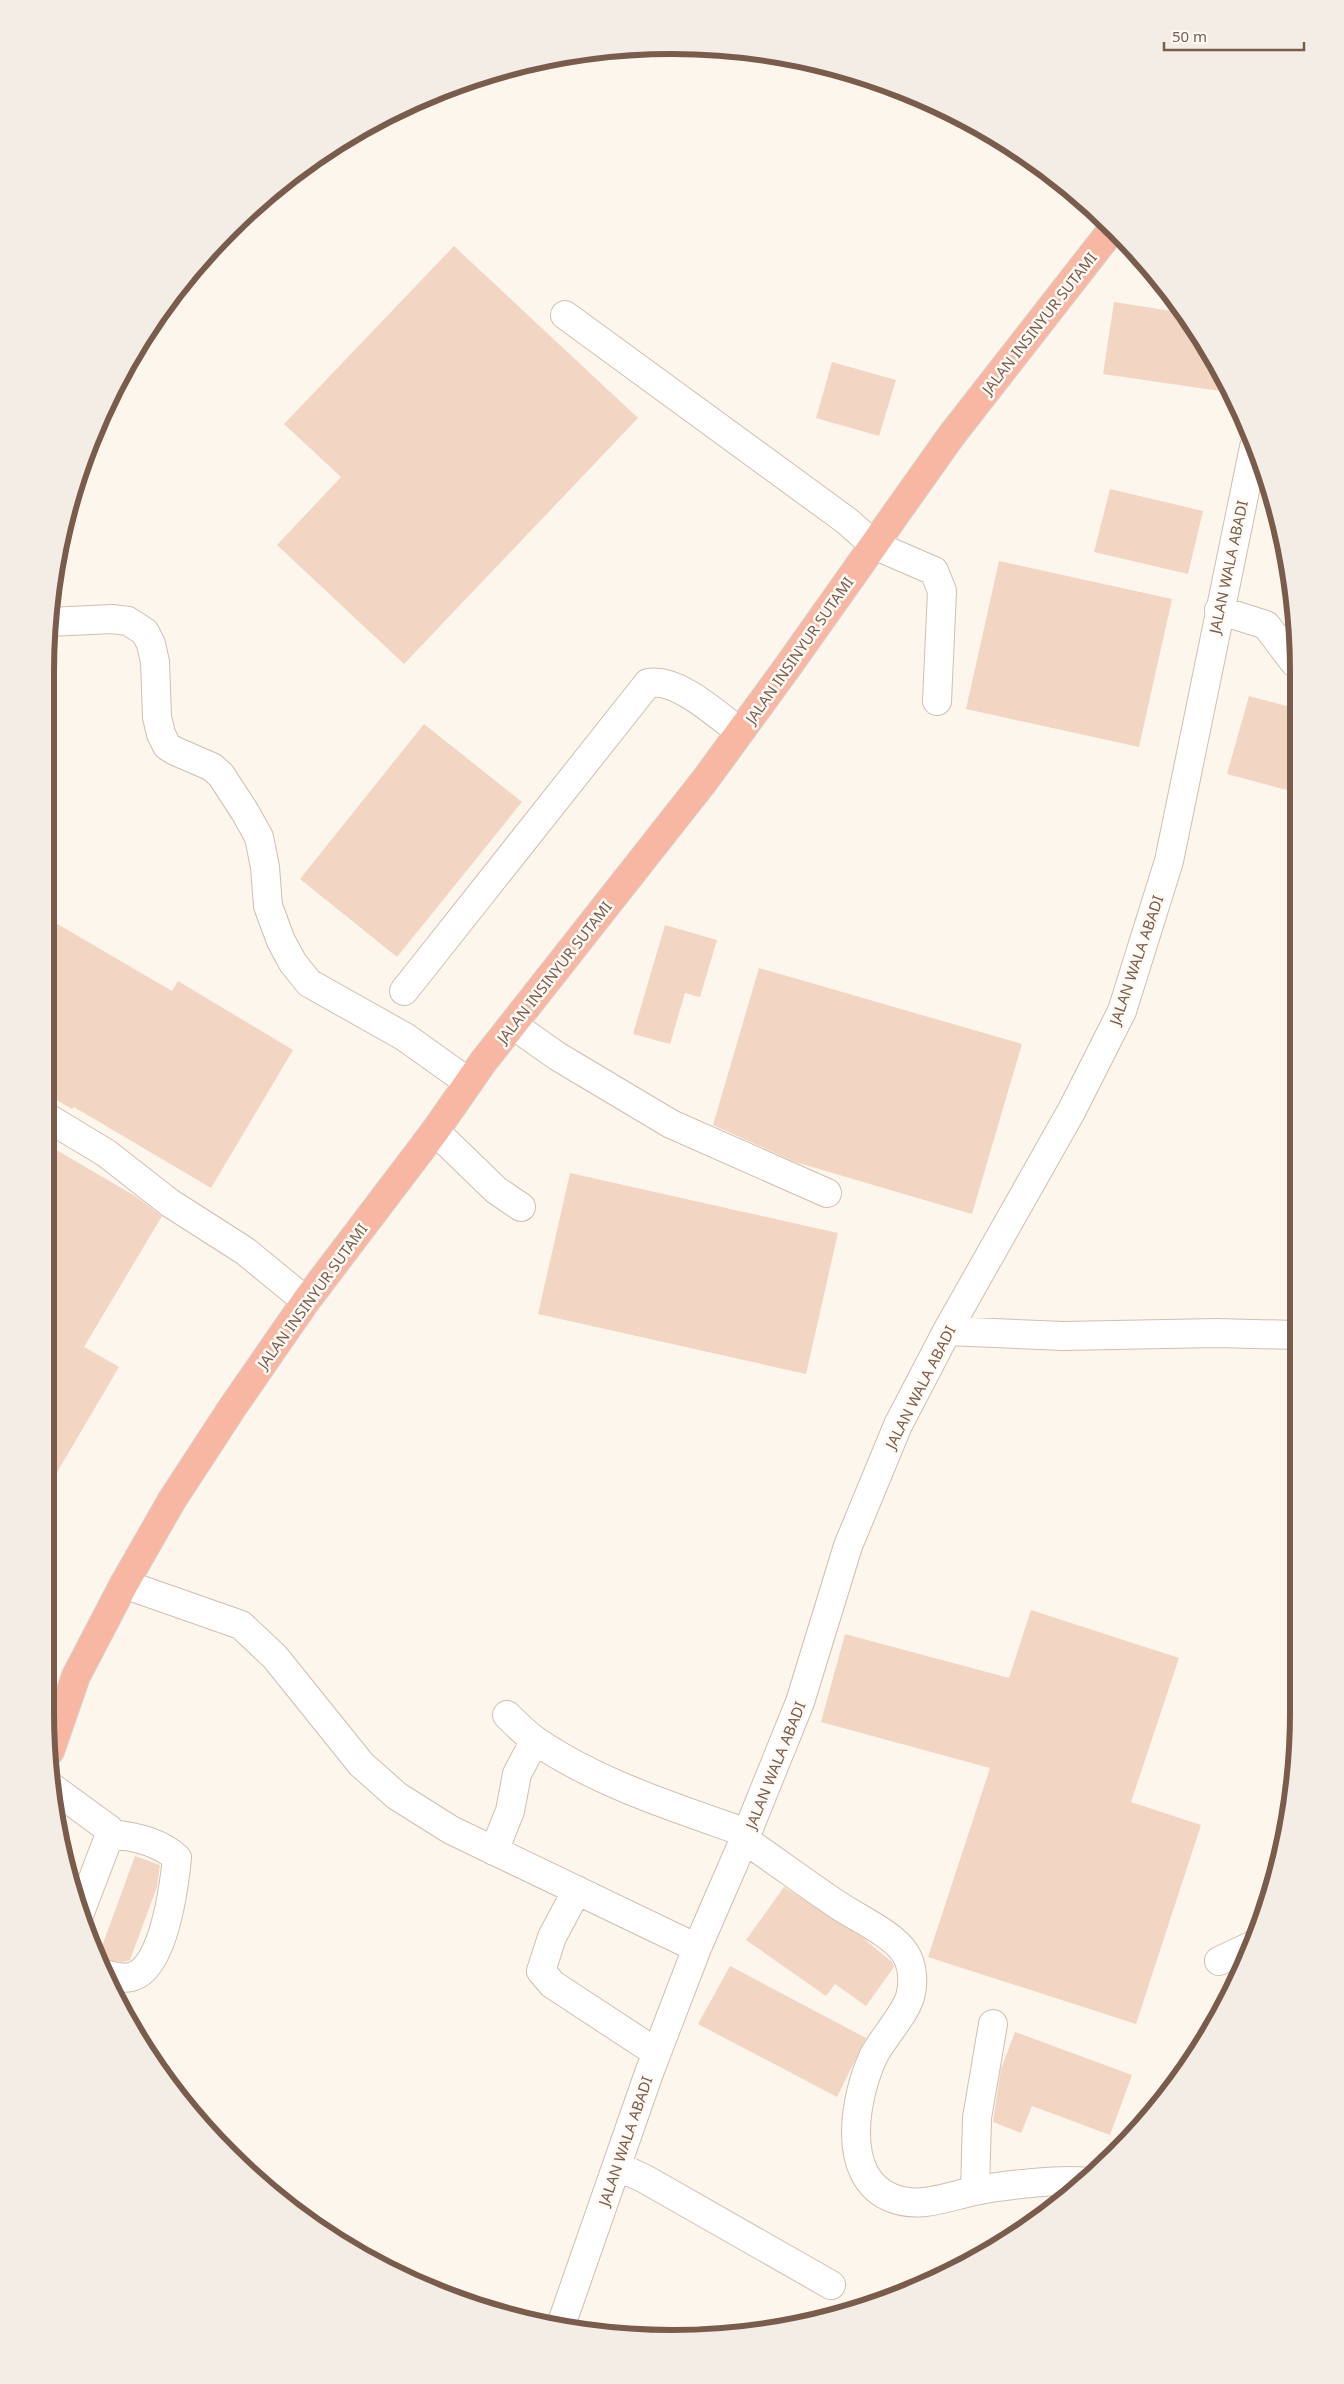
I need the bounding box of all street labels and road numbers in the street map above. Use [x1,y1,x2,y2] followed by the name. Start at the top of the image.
[976,248,1101,400] street label: JALAN INSINYUR SUTAMI
[1204,499,1252,637] street label: JALAN WALA ABADI
[739,573,857,729] street label: JALAN INSINYUR SUTAMI
[1104,893,1168,1029] street label: JALAN WALA ABADI
[491,897,616,1049] street label: JALAN INSINYUR SUTAMI
[251,1219,372,1374] street label: JALAN INSINYUR SUTAMI
[879,1322,960,1454] street label: JALAN WALA ABADI
[740,1698,810,1833] street label: JALAN WALA ABADI
[593,2074,657,2210] street label: JALAN WALA ABADI

